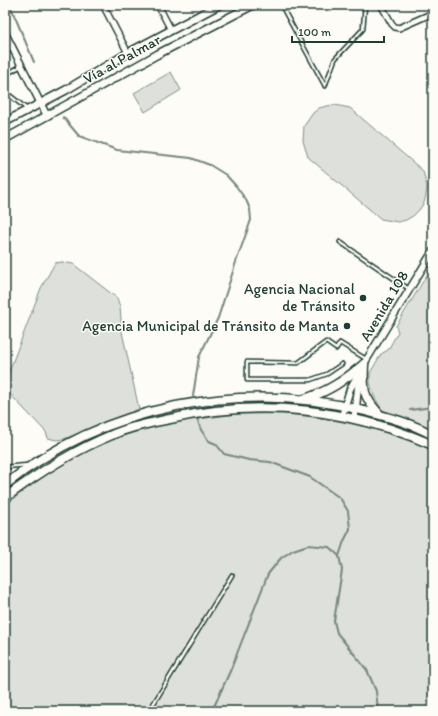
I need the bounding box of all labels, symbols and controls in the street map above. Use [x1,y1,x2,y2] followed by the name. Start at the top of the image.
[292,18,384,44] scale bar
[298,25,331,39] text: 100 m
[80,30,164,88] street label: Vía al Palmar
[356,267,412,345] street label: Avenida 108
[244,280,356,315] place label: Agencia Nacional de Tránsito
[358,293,368,303] marker: Agencia Nacional de Tránsito
[82,317,340,335] place label: Agencia Municipal de Tránsito de Manta
[342,321,352,331] marker: Agencia Municipal de Tránsito de Manta

